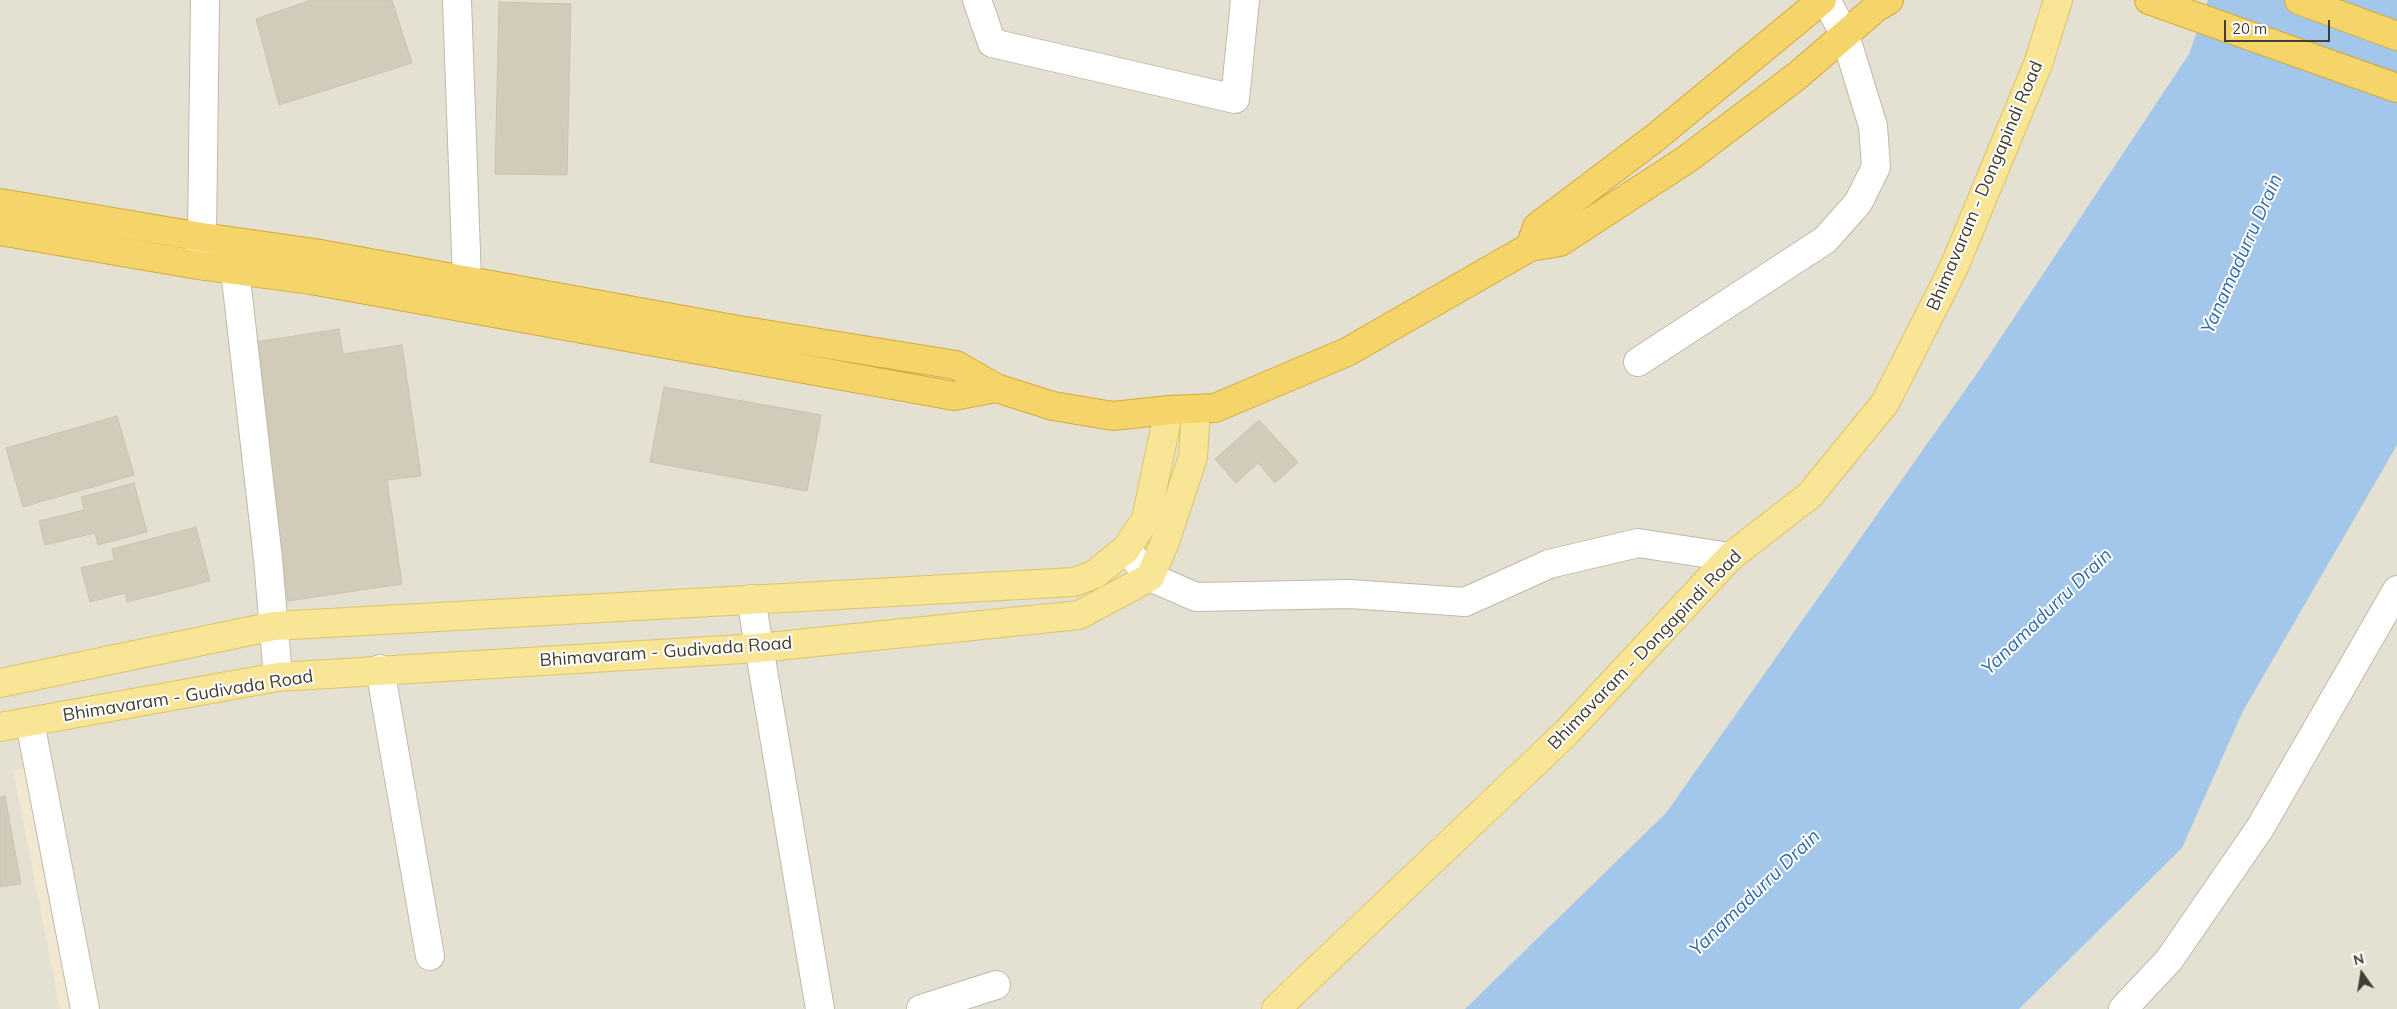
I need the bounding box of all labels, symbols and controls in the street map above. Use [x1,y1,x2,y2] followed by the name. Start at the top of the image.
[2227,10,2333,42] scale bar
[2232,19,2267,38] text: 20 m
[1922,58,2048,314] street label: Bhimavaram - Dongapindi Road
[2197,171,2287,337] water label: Yanamadurru Drain
[1977,544,2117,680] water label: Yanamadurru Drain
[1544,546,1746,754] street label: Bhimavaram - Dongapindi Road
[539,632,793,672] street label: Bhimavaram - Gudivada Road
[61,666,315,726] street label: Bhimavaram - Gudivada Road
[1685,825,1825,961] water label: Yanamadurru Drain
[2337,949,2387,999] north arrow
[2351,949,2366,969] text: N

